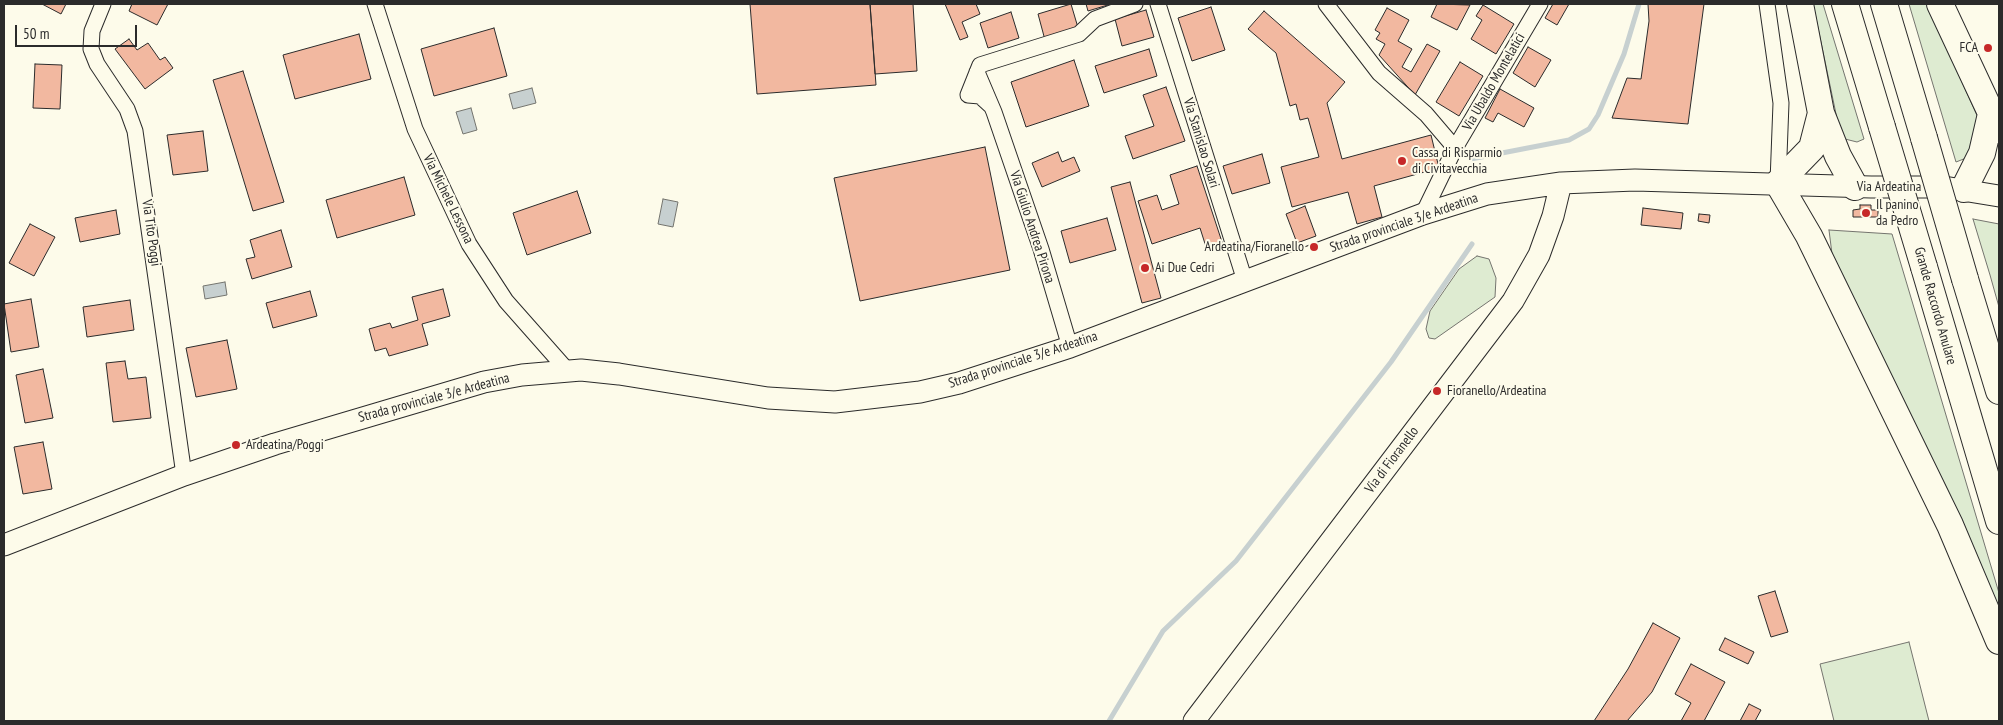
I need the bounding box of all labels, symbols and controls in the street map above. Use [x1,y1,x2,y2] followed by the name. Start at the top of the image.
[18,15,140,47] scale bar
[23,24,49,43] text: 50 m
[1459,30,1529,134] street label: Via Ubaldo Montelatici
[1960,40,1978,56] place label: FCA
[1982,42,1994,54] marker: FCA
[1179,96,1223,190] street label: Via Stanislao Solari
[1412,145,1502,178] place label: Cassa di Risparmio di Civitavecchia
[419,152,477,246] street label: Via Michele Lessona
[1396,155,1408,167] marker: Cassa di Risparmio di Civitavecchia
[1006,169,1058,285] street label: Via Giulio Andrea Pirona
[1857,179,1921,195] street label: Via Ardeatina
[1328,190,1480,256] street label: Strada provinciale 3/e Ardeatina
[1876,197,1919,230] place label: Il panino da Pedro
[138,199,164,267] street label: Via Tito Poggi
[1860,207,1872,219] marker: Il panino da Pedro
[1205,239,1304,255] place label: Ardeatina/Fioranello
[1308,241,1320,253] marker: Ardeatina/Fioranello
[1910,245,1960,367] street label: Grande Raccordo Anulare
[1155,260,1215,276] place label: Ai Due Cedri
[1139,262,1151,274] marker: Ai Due Cedri
[946,328,1100,392] street label: Strada provinciale 3/e Ardeatina
[357,370,511,426] street label: Strada provinciale 3/e Ardeatina
[1447,383,1546,399] place label: Fioranello/Ardeatina
[1431,385,1443,397] marker: Fioranello/Ardeatina
[1362,423,1422,497] street label: Via di Fioranello
[246,437,324,453] place label: Ardeatina/Poggi
[230,439,242,451] marker: Ardeatina/Poggi

